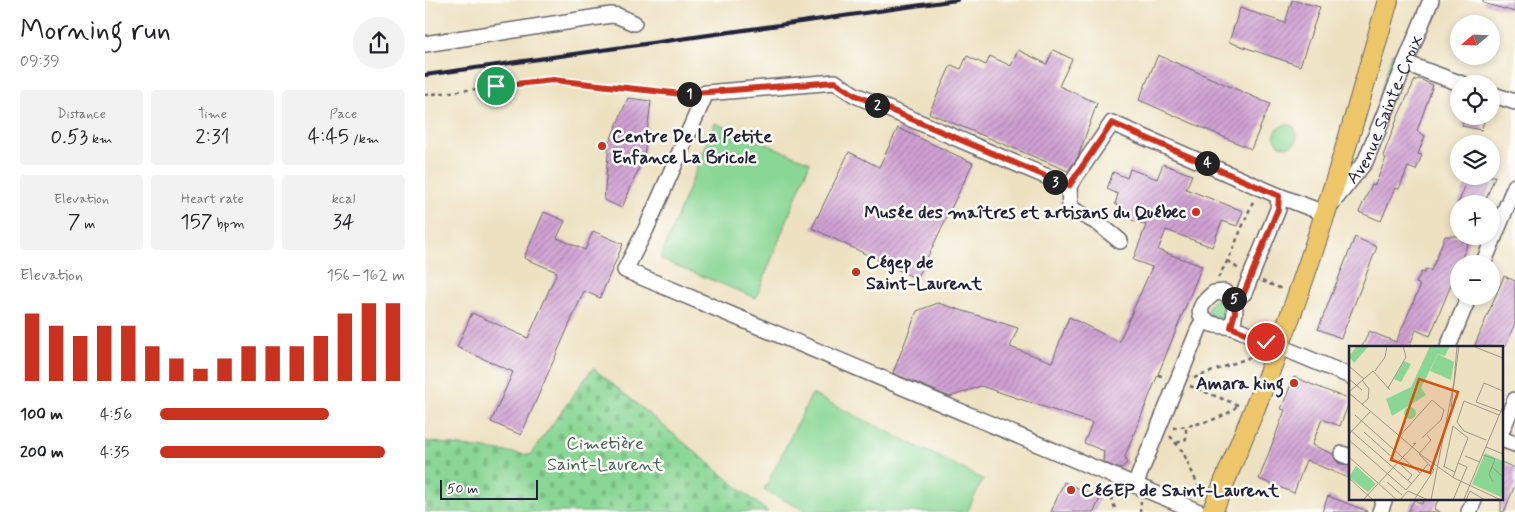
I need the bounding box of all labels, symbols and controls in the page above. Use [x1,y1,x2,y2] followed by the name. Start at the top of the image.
[20,13,171,50] text: Morning run
[1450,15,1500,65] north arrow
[1450,15,1500,305] map controls
[353,17,405,69] button: share
[1341,31,1429,189] street label: Avenue Sainte-Croix
[20,51,60,72] text: 09:39
[475,65,517,107] pin
[482,72,510,100] icon: arrive
[1450,75,1500,125] button: locate
[677,82,701,106] pin: 1
[686,85,693,103] text: 1
[865,92,889,118] pin: 2
[874,96,881,114] text: 2
[57,105,106,123] text: Distance
[198,105,227,123] text: Time
[330,105,357,123] text: Pace
[51,123,88,151] text: 0.53
[195,123,230,151] text: 2:31
[308,123,349,151] text: 4:45
[612,125,772,170] place label: Centre De La Petite Enfance La Bricole
[88,130,112,148] text: km
[349,130,379,148] text: /km
[1450,135,1500,185] button: layers
[596,140,608,152] marker: Centre De La Petite Enfance La Bricole
[1195,150,1219,176] pin: 4
[1203,154,1212,172] text: 4
[1043,170,1067,194] pin: 3
[1052,173,1059,191] text: 3
[54,190,109,208] text: Elevation
[181,190,244,208] text: Heart rate
[332,190,355,208] text: kcal
[1450,195,1500,245] button: +
[864,201,1187,225] place label: Musée des maîtres et artisans du Québec
[1190,206,1202,218] marker: Musée des maîtres et artisans du Québec
[68,208,80,236] text: 7
[180,208,213,236] text: 157
[332,208,355,236] text: 34
[80,215,95,233] text: m
[213,215,245,233] text: bpm
[866,251,982,296] place label: Cégep de Saint-Laurent
[1450,255,1500,305] button: −
[20,265,83,286] text: Elevation
[327,265,405,286] text: 156–162 m
[850,266,862,278] marker: Cégep de Saint-Laurent
[1221,286,1247,312] pin: 5
[1230,290,1239,308] text: 5
[1245,321,1287,363] pin
[1252,328,1280,356] icon: check
[1349,346,1503,500] inset map
[1196,372,1284,398] place label: Amara king
[1288,377,1300,389] marker: Amara king
[20,404,63,425] text: 100 m
[100,404,132,425] text: 4:56
[547,432,663,477] park label: Cimetière Saint-Laurent
[20,442,64,463] text: 200 m
[100,442,129,463] text: 4:35
[440,477,537,500] scale bar
[1081,479,1280,503] place label: CéGEP de Saint-Laurent
[447,480,478,498] text: 50 m
[1065,484,1077,496] marker: CéGEP de Saint-Laurent

